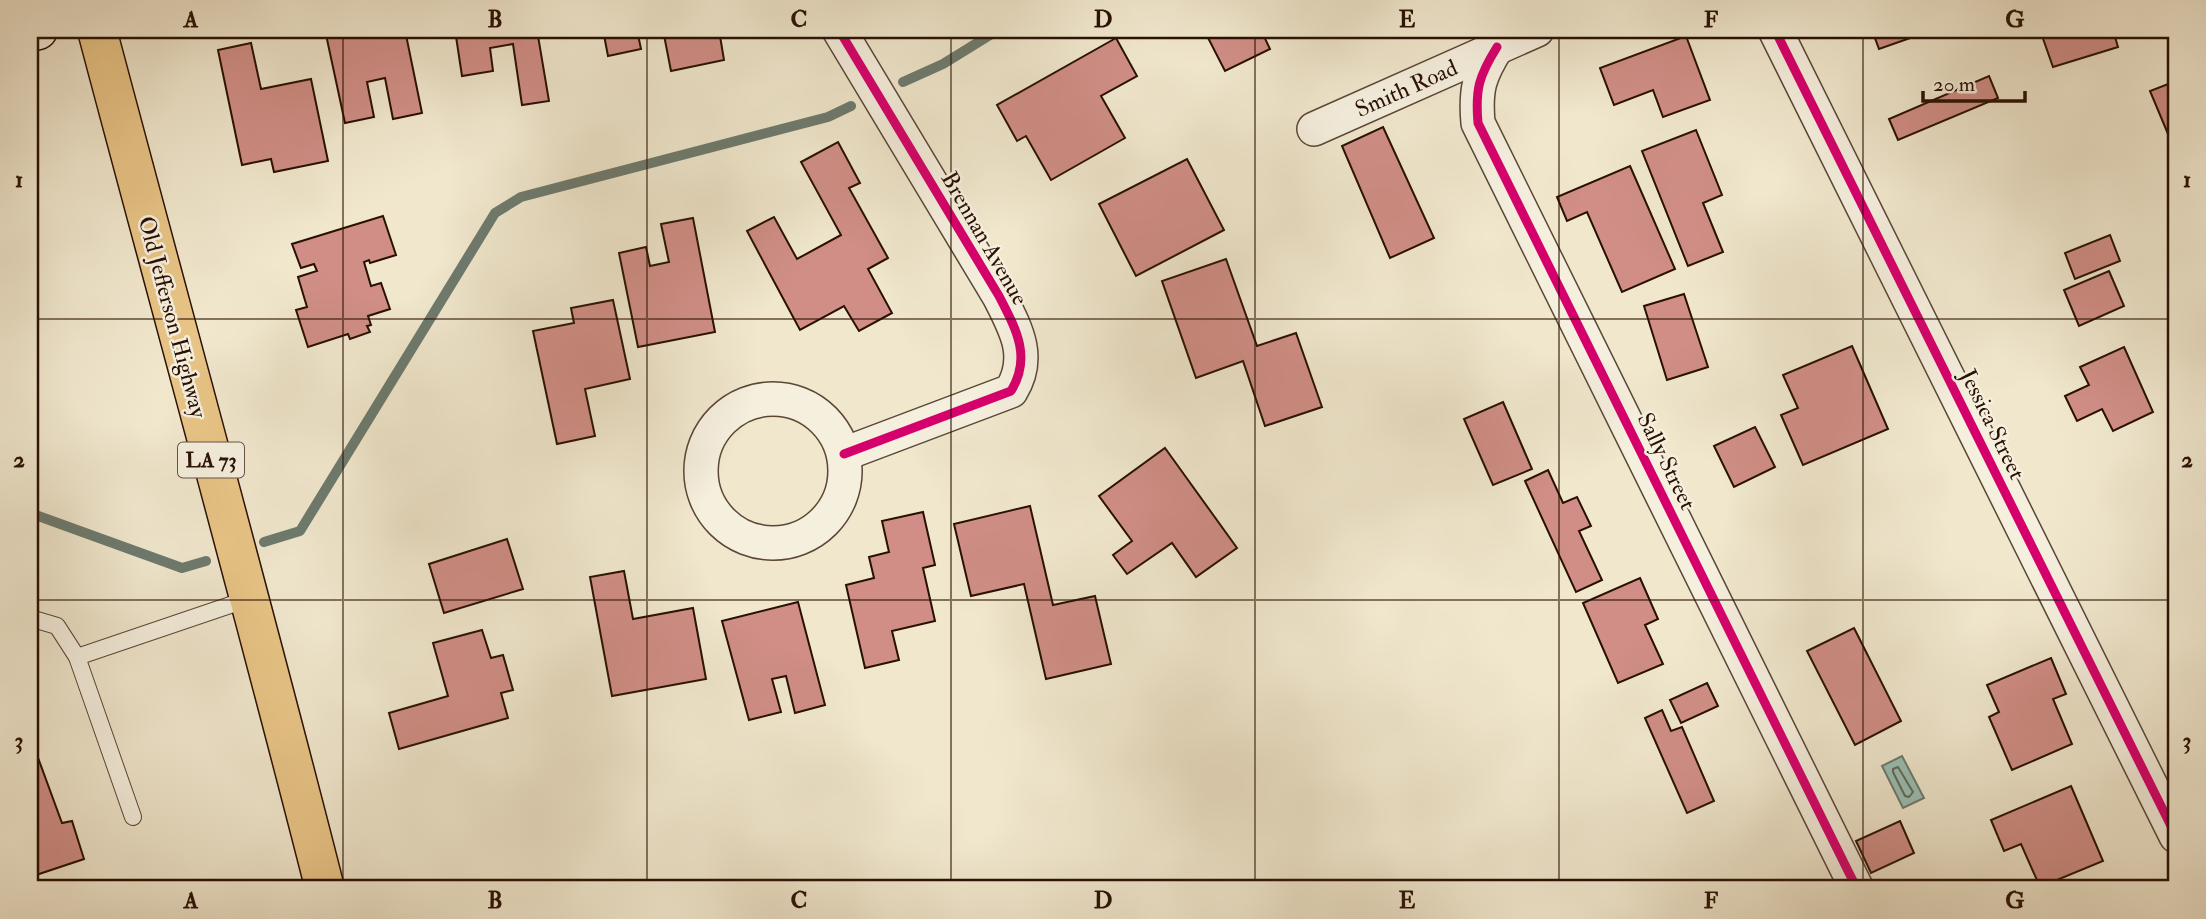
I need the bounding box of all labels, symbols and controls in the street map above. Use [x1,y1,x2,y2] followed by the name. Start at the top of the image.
[183,5,199,34] text: A
[487,5,503,34] text: B
[791,5,807,34] text: C
[1094,5,1112,34] text: D
[1399,5,1416,34] text: E
[1704,5,1719,34] text: F
[2005,5,2025,34] text: G
[1350,53,1462,124] street label: Smith Road
[1923,60,2024,104] scale bar
[1933,71,1975,98] text: 20 m
[15,165,23,194] text: 1
[2183,165,2191,194] text: 1
[935,166,1035,311] street label: Brennan Avenue
[132,213,214,422] street label: Old Jefferson Highway
[1953,363,2032,484] street label: Jessica Street
[1631,408,1702,514] street label: Sally Street
[178,442,244,477] road number: LA 73
[13,445,25,474] text: 2
[2181,445,2193,474] text: 2
[15,726,23,755] text: 3
[2183,726,2191,755] text: 3
[183,886,199,915] text: A
[487,886,503,915] text: B
[791,886,807,915] text: C
[1094,886,1112,915] text: D
[1399,886,1416,915] text: E
[1704,886,1719,915] text: F
[2005,886,2025,915] text: G

